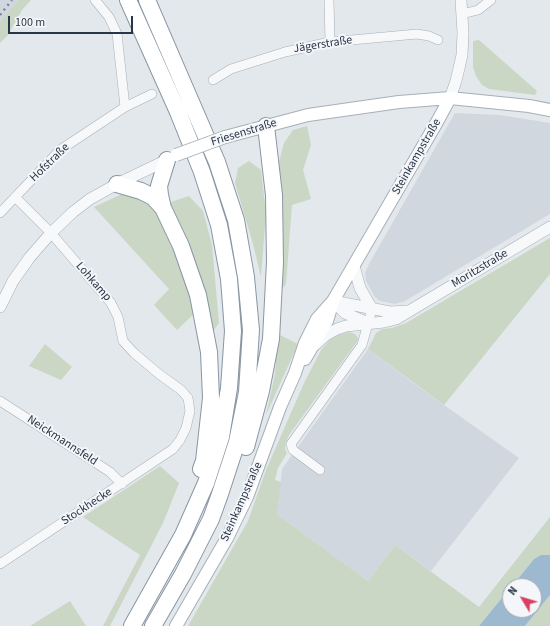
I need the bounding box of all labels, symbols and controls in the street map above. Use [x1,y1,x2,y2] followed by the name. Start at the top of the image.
[10,8,135,34] scale bar
[15,14,45,31] text: 100 m
[293,33,353,57] street label: Jägerstraße
[209,116,279,150] street label: Friesenstraße
[389,116,445,198] street label: Steinkampstraße
[27,141,73,185] street label: Hofstraße
[449,247,511,291] street label: Moritzstraße
[72,259,114,305] street label: Lohkamp
[24,413,100,469] street label: Neickmannsfeld
[218,460,266,544] street label: Steinkampstraße
[59,485,115,529] street label: Stockhecke
[502,578,542,618] north arrow
[505,583,521,598] text: N

